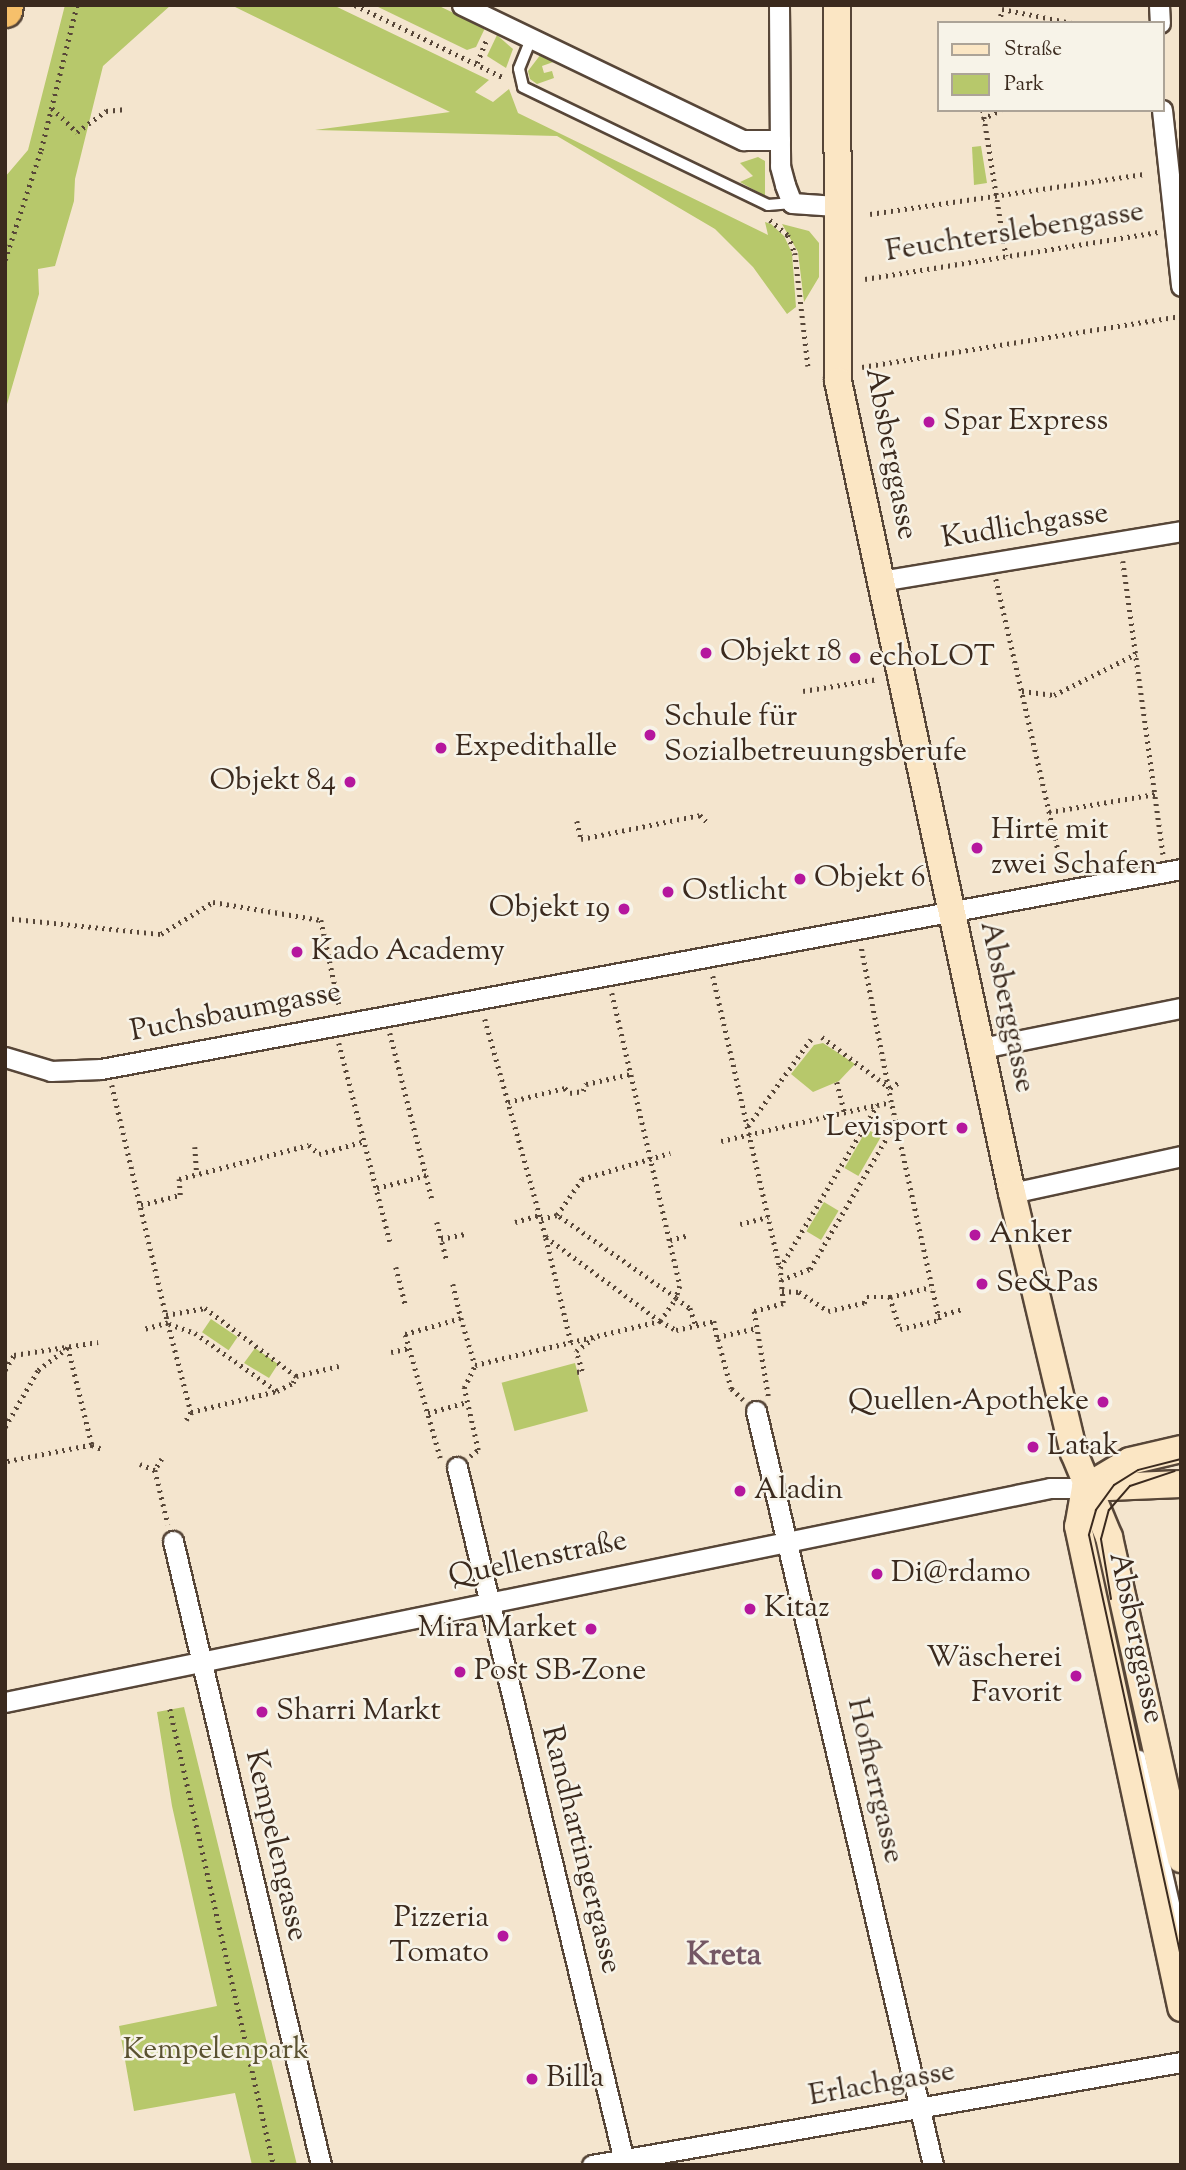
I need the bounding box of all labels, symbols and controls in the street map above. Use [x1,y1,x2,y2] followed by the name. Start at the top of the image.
[937,21,1165,112] legend
[1004,35,1062,65] text: Straße
[1004,70,1044,100] text: Park
[883,195,1147,271] street label: Feuchterslebengasse
[856,365,924,543] street label: Absberggasse
[943,404,1108,440] place label: Spar Express
[921,414,937,430] marker: Spar Express
[939,496,1111,558] street label: Kudlichgasse
[720,635,842,671] place label: Objekt 18
[869,640,995,676] place label: echoLOT
[698,645,714,661] marker: Objekt 18
[847,650,863,666] marker: echoLOT
[664,700,967,770] place label: Schule für Sozialbetreuungsberufe
[642,727,658,743] marker: Schule für Sozialbetreuungsberufe
[455,730,617,766] place label: Expedithalle
[433,740,449,756] marker: Expedithalle
[210,764,336,800] place label: Objekt 84
[342,774,358,790] marker: Objekt 84
[991,813,1157,884] place label: Hirte mit zwei Schafen
[969,840,985,856] marker: Hirte mit zwei Schafen
[814,861,926,897] place label: Objekt 6
[792,871,808,887] marker: Objekt 6
[682,874,787,910] place label: Ostlicht
[660,884,676,900] marker: Ostlicht
[489,891,610,927] place label: Objekt 19
[616,901,632,917] marker: Objekt 19
[970,918,1042,1096] street label: Absberggasse
[311,934,505,970] place label: Kado Academy
[289,944,305,960] marker: Kado Academy
[128,975,344,1051] street label: Puchsbaumgasse
[826,1110,948,1146] place label: Levisport
[954,1120,970,1136] marker: Levisport
[989,1217,1072,1253] place label: Anker
[967,1227,983,1243] marker: Anker
[996,1266,1098,1302] place label: Se&Pas
[974,1276,990,1292] marker: Se&Pas
[848,1384,1089,1420] place label: Quellen-Apotheke
[1095,1394,1111,1410] marker: Quellen-Apotheke
[1047,1429,1119,1465] place label: Latak
[1025,1439,1041,1455] marker: Latak
[754,1473,843,1509] place label: Aladin
[732,1483,748,1499] marker: Aladin
[446,1524,630,1596] street label: Quellenstraße
[1099,1549,1171,1727] street label: Absberggasse
[891,1556,1031,1592] place label: Di@rdamo
[869,1566,885,1582] marker: Di@rdamo
[764,1591,830,1627] place label: Kitaz
[742,1601,758,1617] marker: Kitaz
[418,1611,577,1647] place label: Mira Market
[583,1621,599,1637] marker: Mira Market
[926,1641,1062,1712] place label: Wäscherei Favorit
[474,1654,646,1690] place label: Post SB-Zone
[452,1664,468,1680] marker: Post SB-Zone
[1068,1668,1084,1684] marker: Wäscherei Favorit
[276,1694,441,1730] place label: Sharri Markt
[838,1695,910,1867] street label: Hofherrgasse
[254,1704,270,1720] marker: Sharri Markt
[532,1722,628,1978] street label: Randhartingergasse
[236,1747,314,1945] street label: Kempelengasse
[389,1901,489,1972] place label: Pizzeria Tomato
[495,1928,511,1944] marker: Pizzeria Tomato
[687,1937,761,1975] district label: Kreta
[123,2033,309,2069] park label: Kempelenpark
[806,2054,958,2116] street label: Erlachgasse
[546,2061,604,2097] place label: Billa
[524,2071,540,2087] marker: Billa

